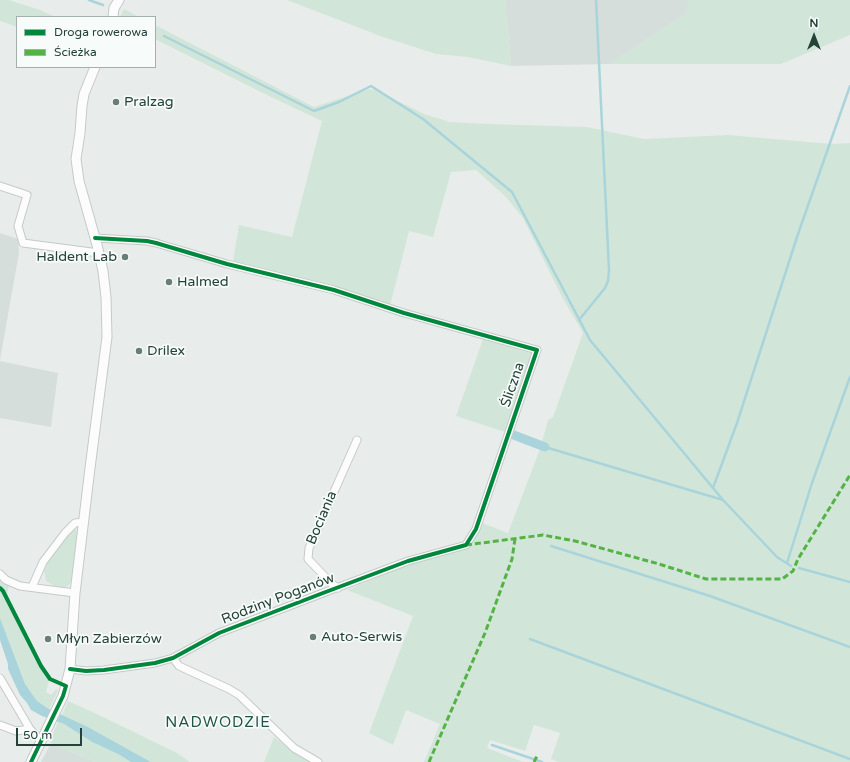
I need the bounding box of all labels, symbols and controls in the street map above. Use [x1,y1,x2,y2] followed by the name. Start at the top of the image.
[16,16,156,68] legend
[794,16,834,56] north arrow
[810,17,818,30] text: N
[54,25,148,39] text: Droga rowerowa
[54,45,97,59] text: Ścieżka
[124,94,174,110] place label: Pralzag
[111,97,121,107] marker: Pralzag
[36,249,117,265] place label: Haldent Lab
[120,252,130,262] marker: Haldent Lab
[177,274,229,290] place label: Halmed
[164,277,174,287] marker: Halmed
[147,343,185,359] place label: Drilex
[134,346,144,356] marker: Drilex
[498,360,528,410] street label: Śliczna
[303,489,341,547] street label: Bociania
[219,570,337,628] street label: Rodziny Poganów
[321,629,402,645] place label: Auto-Serwis
[56,631,162,647] place label: Młyn Zabierzów
[308,632,318,642] marker: Auto-Serwis
[43,634,53,644] marker: Młyn Zabierzów
[165,714,271,732] district label: NADWODZIE
[18,720,84,746] scale bar
[23,728,52,742] text: 50 m

